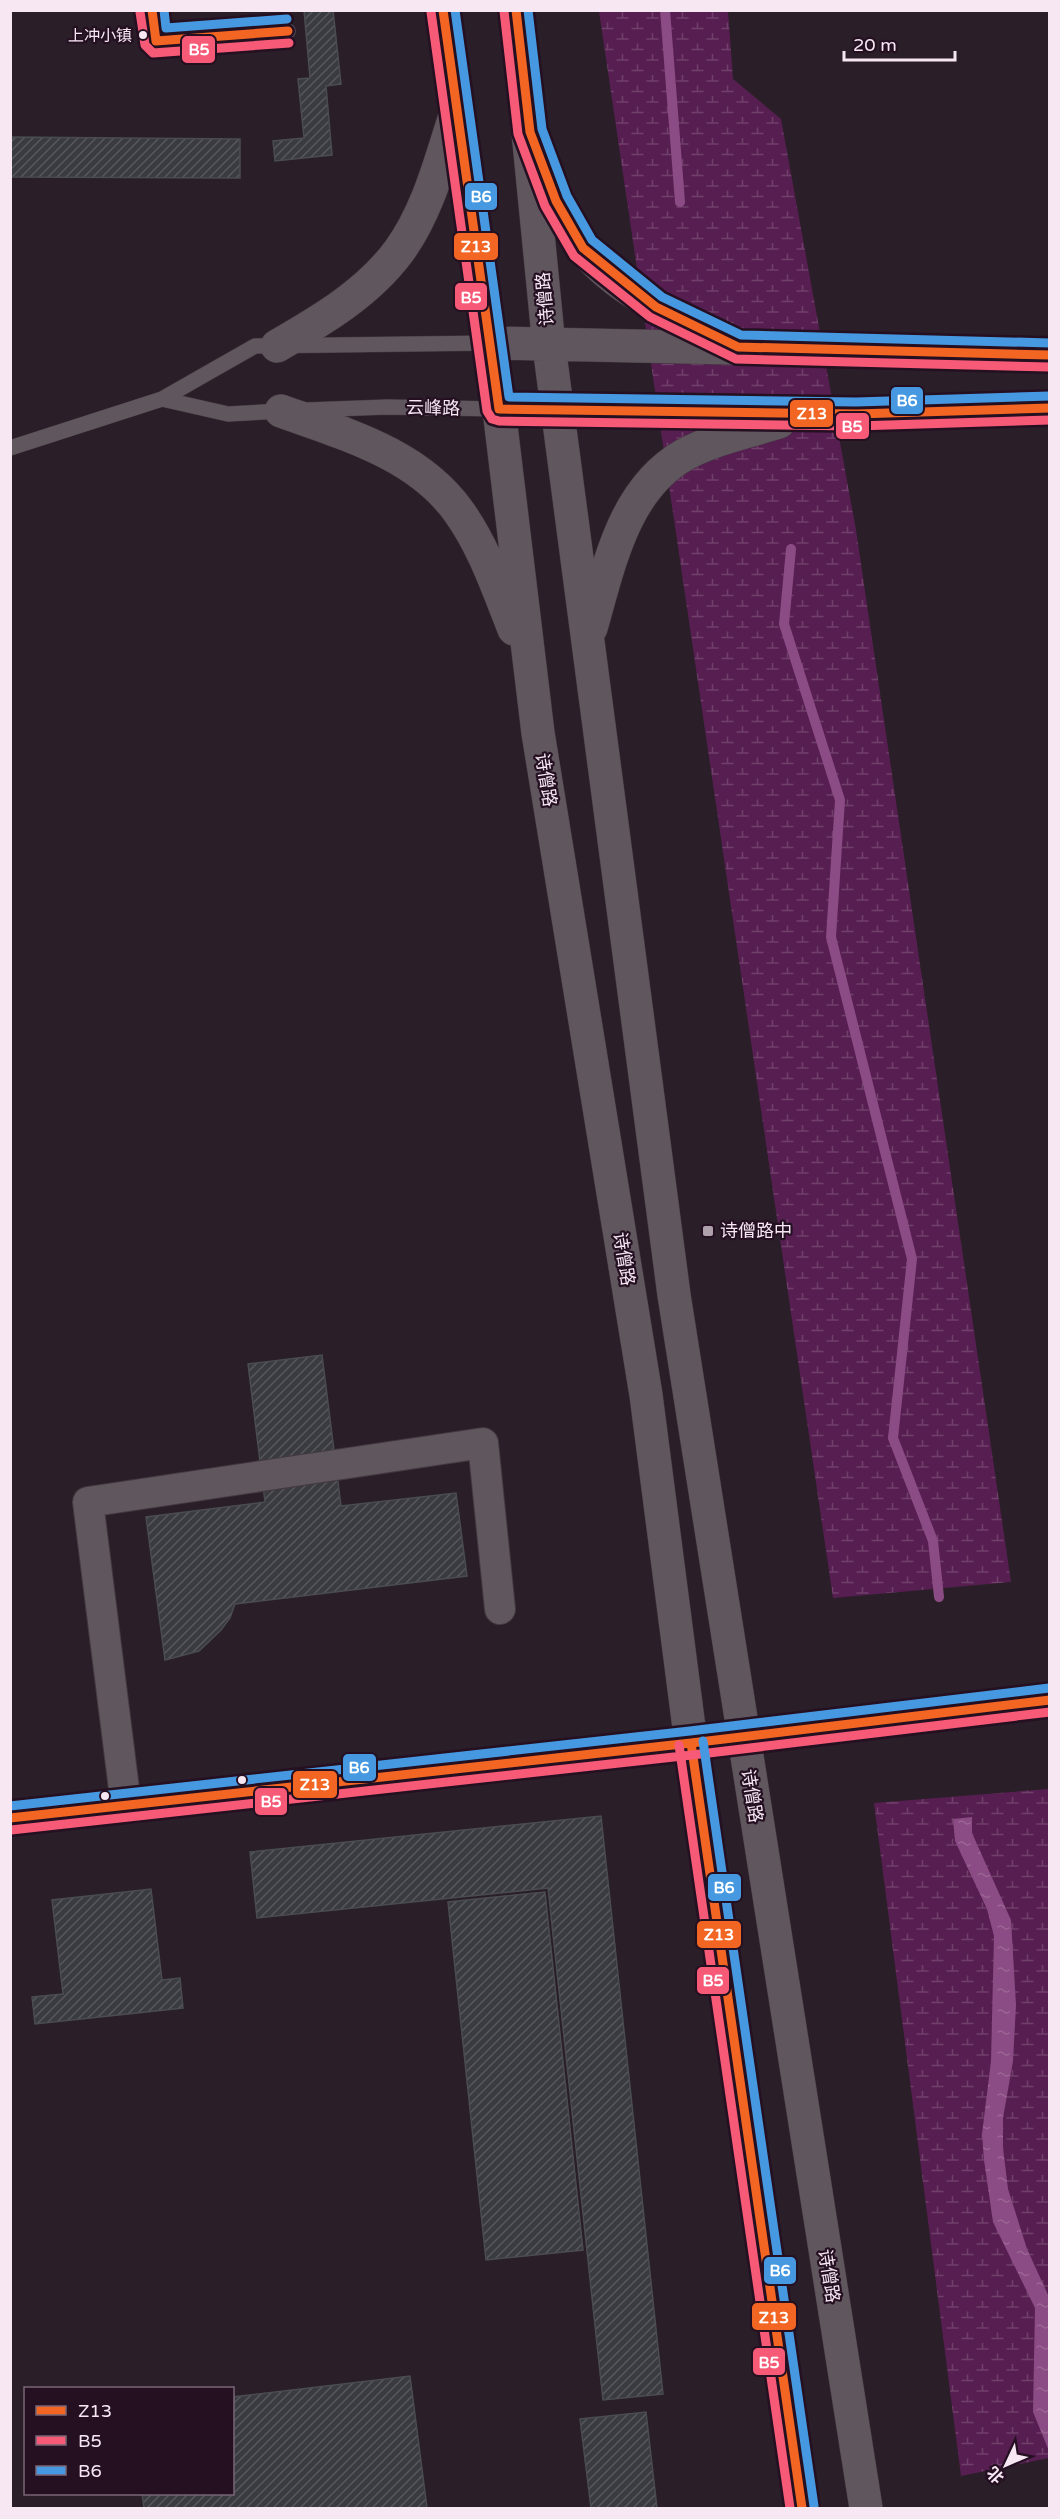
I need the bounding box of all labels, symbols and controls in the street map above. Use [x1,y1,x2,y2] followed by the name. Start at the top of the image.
[844,24,955,62] scale bar
[68,26,132,46] place label: 上冲小镇
[137,29,149,41] marker: 上冲小镇
[853,34,897,56] text: 20 m
[181,35,216,64] line badge: B5
[188,40,210,60] text: B5
[464,182,498,211] line badge: B6
[470,187,492,207] text: B6
[453,232,499,261] line badge: Z13
[461,237,491,257] text: Z13
[532,271,558,327] street label: 诗僧路
[454,282,488,311] line badge: B5
[460,288,482,308] text: B5
[890,386,924,415] line badge: B6
[896,391,918,411] text: B6
[406,397,460,419] street label: 云峰路
[789,399,834,428] line badge: Z13
[797,404,827,424] text: Z13
[835,412,870,440] line badge: B5
[841,417,863,437] text: B5
[531,752,561,808] street label: 诗僧路
[720,1220,792,1242] place label: 诗僧路中
[701,1224,715,1238] marker: 诗僧路中
[609,1231,639,1287] street label: 诗僧路
[342,1753,377,1782] line badge: B6
[348,1758,370,1778] text: B6
[737,1768,767,1824] street label: 诗僧路
[292,1770,338,1799] line badge: Z13
[236,1774,248,1786] unlabelled marker
[300,1775,330,1795] text: Z13
[254,1787,288,1816] line badge: B5
[99,1790,111,1802] unlabelled marker
[260,1792,282,1812] text: B5
[707,1873,742,1902] line badge: B6
[713,1878,735,1898] text: B6
[696,1920,742,1949] line badge: Z13
[704,1925,734,1945] text: Z13
[696,1966,730,1995] line badge: B5
[702,1971,724,1991] text: B5
[814,2248,844,2304] street label: 诗僧路
[763,2256,797,2285] line badge: B6
[769,2261,791,2281] text: B6
[751,2302,797,2331] line badge: Z13
[759,2308,789,2328] text: Z13
[752,2347,786,2376] line badge: B5
[758,2353,780,2373] text: B5
[24,2387,234,2495] legend
[78,2400,112,2422] text: Z13
[78,2430,102,2452] text: B5
[976,2435,1036,2495] north arrow
[78,2460,102,2482] text: B6
[983,2462,1009,2487] text: 北

